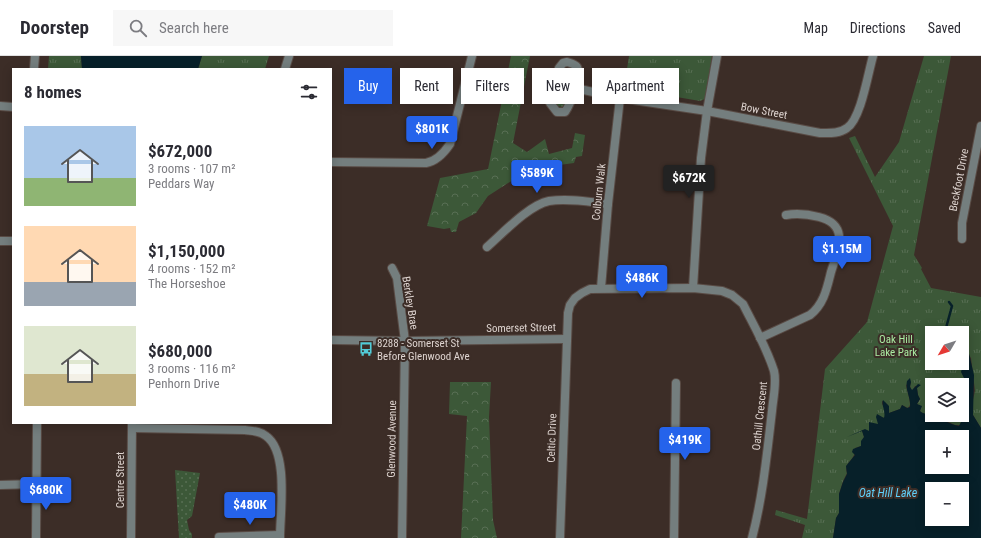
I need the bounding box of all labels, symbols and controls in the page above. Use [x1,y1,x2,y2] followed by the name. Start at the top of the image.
[113,10,393,46] search box
[20,16,89,39] text: Doorstep
[127,17,149,39] icon: search
[159,19,229,37] text: Search here
[804,20,828,36] text: Map
[850,20,906,36] text: Directions
[928,20,961,36] text: Saved
[344,68,392,104] chip: Buy
[400,68,453,104] chip: Rent
[461,68,524,104] chip: Filters
[532,68,584,104] chip: New
[592,68,679,104] chip: Apartment
[298,81,320,103] icon: filters
[24,82,82,102] text: 8 homes
[740,100,788,122] street label: Bow Street
[404,116,460,150] pin: $801K
[415,121,449,136] text: $801K
[148,141,212,161] text: $672,000
[56,142,104,190] icon: home
[947,148,971,212] street label: Beckfoot Drive
[509,160,565,194] pin: $589K
[148,161,235,176] text: 3 rooms · 107 m²
[590,163,608,221] street label: Colburn Walk
[520,165,554,180] text: $589K
[661,165,717,199] pin: $672K
[672,170,706,185] text: $672K
[148,176,214,191] text: Peddars Way
[809,236,875,270] pin: $1.15M
[148,241,225,261] text: $1,150,000
[822,241,862,256] text: $1.15M
[56,242,104,290] icon: home
[148,261,235,276] text: 4 rooms · 152 m²
[614,265,670,299] pin: $486K
[625,270,659,285] text: $486K
[399,275,421,331] street label: Berkley Brae
[148,276,226,291] text: The Horseshoe
[486,321,556,335] street label: Somerset Street
[925,326,969,370] north arrow
[925,326,969,526] map controls
[875,333,917,359] park label: Oak Hill Lake Park
[377,337,470,363] place label: 8288 - Somerset St Before Glenwood Ave
[148,341,212,361] text: $680,000
[358,341,374,357] bus stop icon: 8288 - Somerset St Before Glenwood Ave
[56,342,104,390] icon: home
[148,361,235,376] text: 3 rooms · 116 m²
[148,376,220,391] text: Penhorn Drive
[925,378,969,422] button: layers
[750,381,770,451] street label: Oathill Crescent
[385,400,399,478] street label: Glenwood Avenue
[545,413,559,463] street label: Celtic Drive
[657,427,713,461] pin: $419K
[925,430,969,474] button: +
[668,432,702,447] text: $419K
[114,452,127,508] street label: Centre Street
[18,477,74,511] pin: $680K
[29,482,63,497] text: $680K
[925,482,969,526] button: −
[859,486,918,500] water label: Oat Hill Lake
[222,492,278,526] pin: $480K
[233,497,267,512] text: $480K

